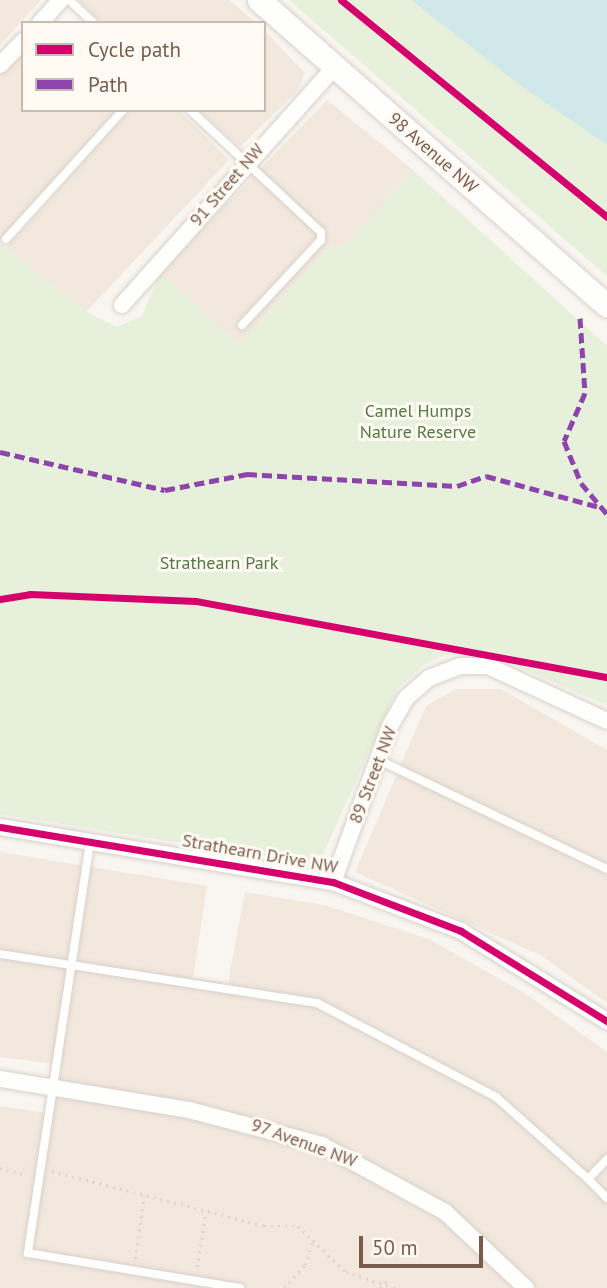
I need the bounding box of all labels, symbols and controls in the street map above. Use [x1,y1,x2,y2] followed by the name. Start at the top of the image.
[21,21,266,112] legend
[88,36,181,63] text: Cycle path
[88,71,128,98] text: Path
[383,108,483,198] street label: 98 Avenue NW
[185,139,269,231] street label: 91 Street NW
[360,401,476,444] park label: Camel Humps Nature Reserve
[160,552,278,574] park label: Strathearn Park
[345,723,401,827] street label: 89 Street NW
[180,830,340,878] street label: Strathearn Drive NW
[247,1114,361,1172] street label: 97 Avenue NW
[362,1222,486,1266] scale bar
[372,1234,418,1261] text: 50 m

